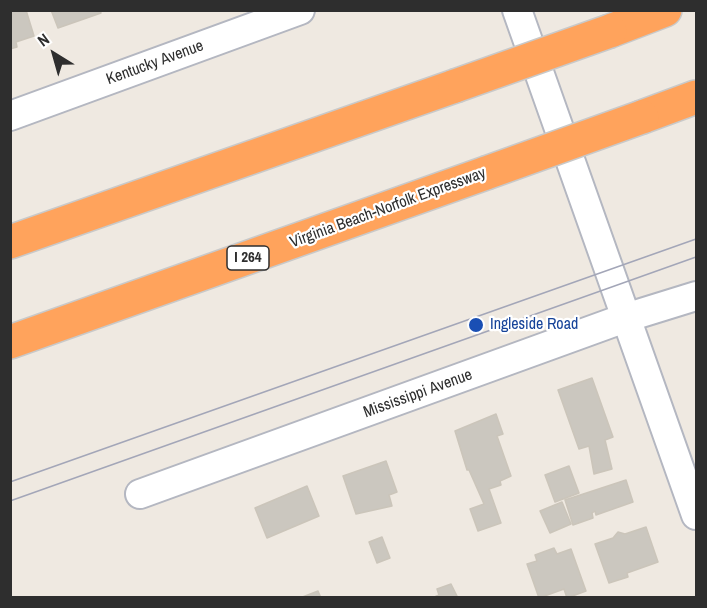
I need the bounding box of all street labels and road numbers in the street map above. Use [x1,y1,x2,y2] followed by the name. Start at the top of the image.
[104,37,206,89] street label: Kentucky Avenue
[288,164,488,252] street label: Virginia Beach-Norfolk Expressway
[227,246,269,270] road number: I 264
[361,365,475,423] street label: Mississippi Avenue

